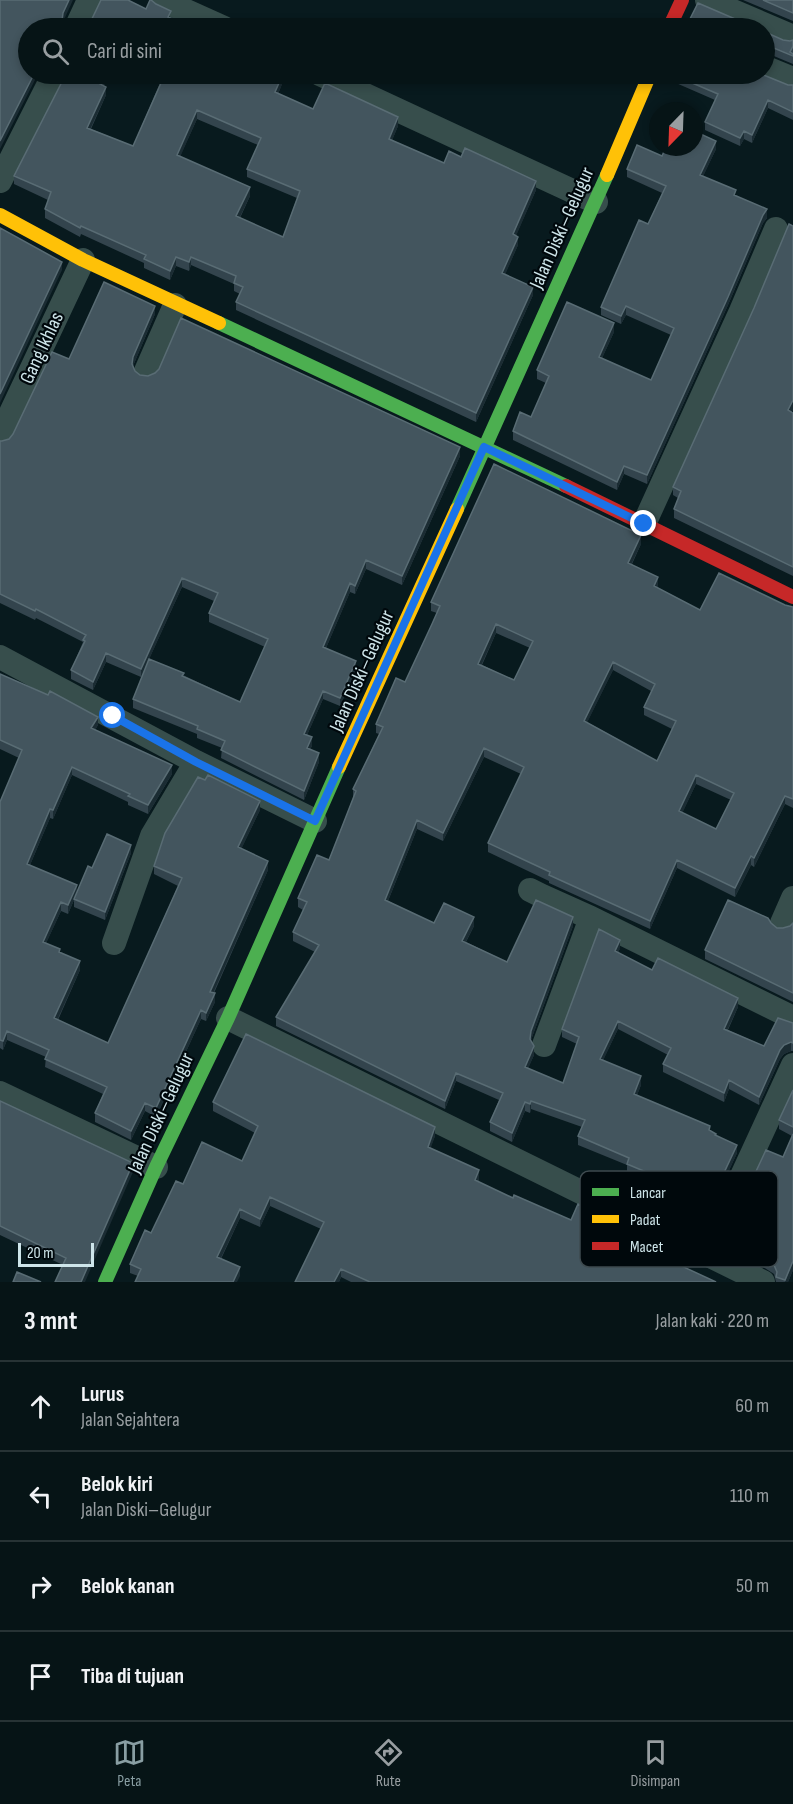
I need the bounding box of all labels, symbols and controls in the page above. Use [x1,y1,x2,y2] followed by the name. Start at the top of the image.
[18,18,775,84] search box
[39,35,72,68] icon: search
[87,38,162,65] text: Cari di sini
[649,102,703,156] north arrow
[524,163,600,293] street label: Jalan Diski–Gelugur
[15,308,69,388] street label: Gang Ikhlas
[630,510,656,536] route end
[324,606,400,736] street label: Jalan Diski–Gelugur
[99,702,125,728] route start
[122,1049,200,1178] street label: Jalan Diski–Gelugur
[580,1171,778,1267] legend
[630,1184,666,1203] text: Lancar
[630,1211,661,1230] text: Padat
[630,1238,663,1257] text: Macet
[18,1240,94,1268] scale bar
[27,1244,54,1263] text: 20 m
[24,1306,77,1337] text: 3 mnt
[656,1309,769,1333] text: Jalan kaki · 220 m
[81,1381,124,1408] text: Lurus
[24,1390,57,1423] icon: ahead
[735,1394,769,1418] text: 60 m
[81,1408,180,1432] text: Jalan Sejahtera
[81,1471,153,1498] text: Belok kiri
[24,1480,57,1513] icon: left
[730,1484,769,1508] text: 110 m
[81,1498,211,1522] text: Jalan Diski–Gelugur
[24,1570,57,1603] icon: right
[81,1573,174,1600] text: Belok kanan
[736,1574,769,1598] text: 50 m
[24,1660,57,1693] icon: arrive
[81,1663,184,1690] text: Tiba di tujuan
[113,1736,146,1791] tab: Peta
[372,1736,405,1791] tab: Rute
[631,1736,680,1791] tab: Disimpan

